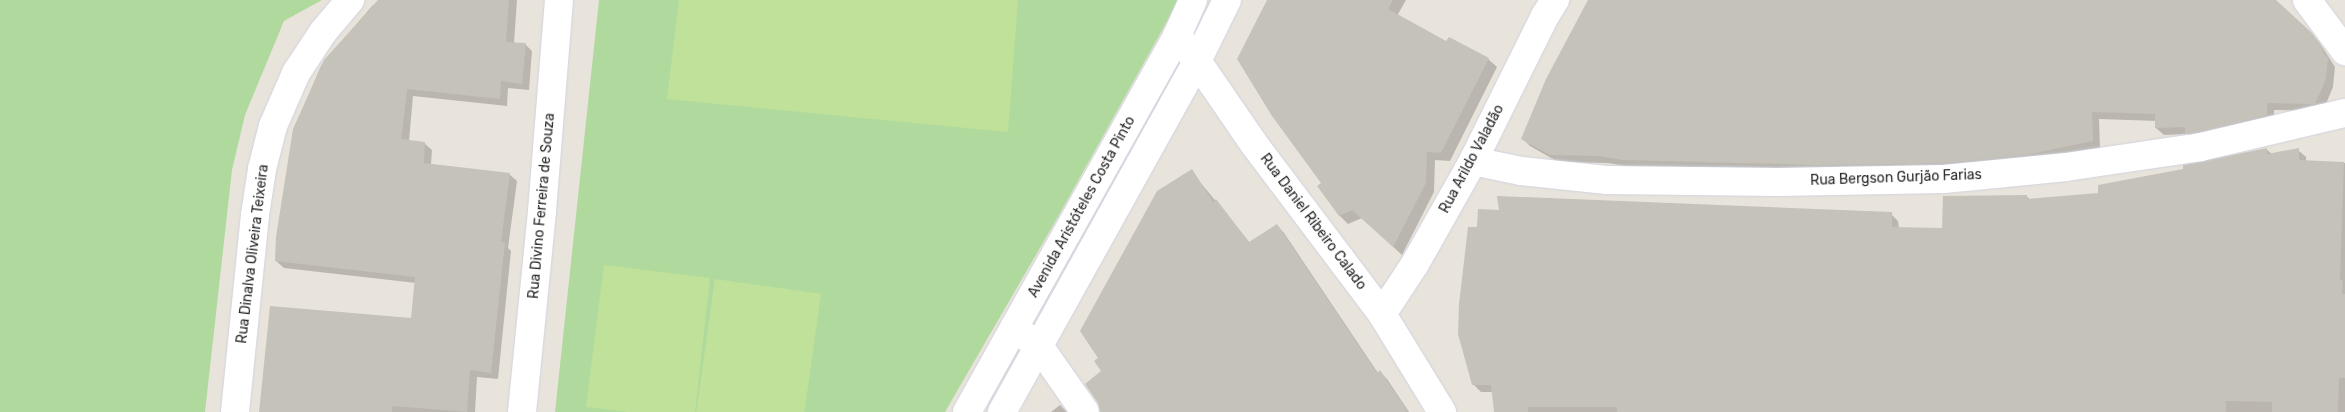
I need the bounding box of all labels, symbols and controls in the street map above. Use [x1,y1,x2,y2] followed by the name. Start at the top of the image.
[1436,101,1508,217] street label: Rua Arildo Valadão
[526,112,558,300] street label: Rua Divino Ferreira de Souza
[1025,113,1139,301] street label: Avenida Aristóteles Costa Pinto
[1256,151,1370,293] street label: Rua Daniel Ribeiro Calado
[234,163,272,345] street label: Rua Dinalva Oliveira Teixeira
[1810,167,1982,189] street label: Rua Bergson Gurjão Farias

